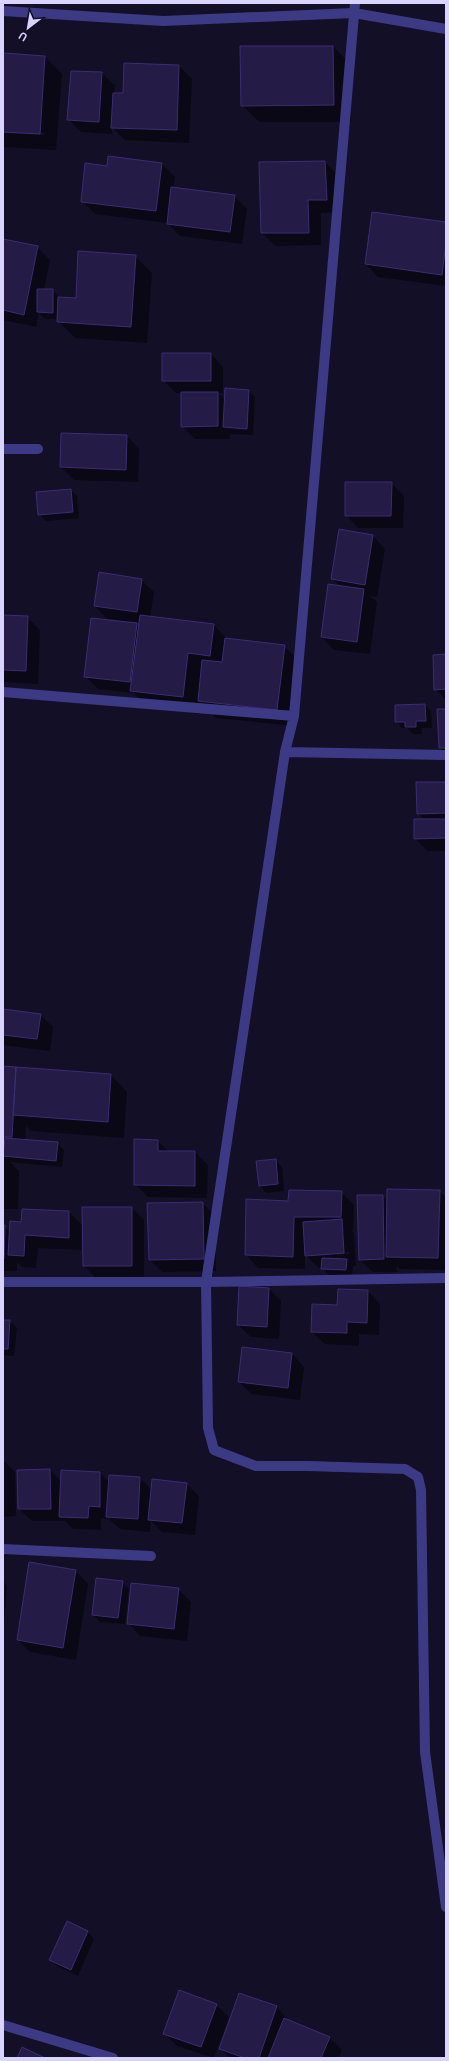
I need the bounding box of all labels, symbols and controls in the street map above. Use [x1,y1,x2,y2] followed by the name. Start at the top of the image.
[8,8,48,48] north arrow
[16,28,30,44] text: U

